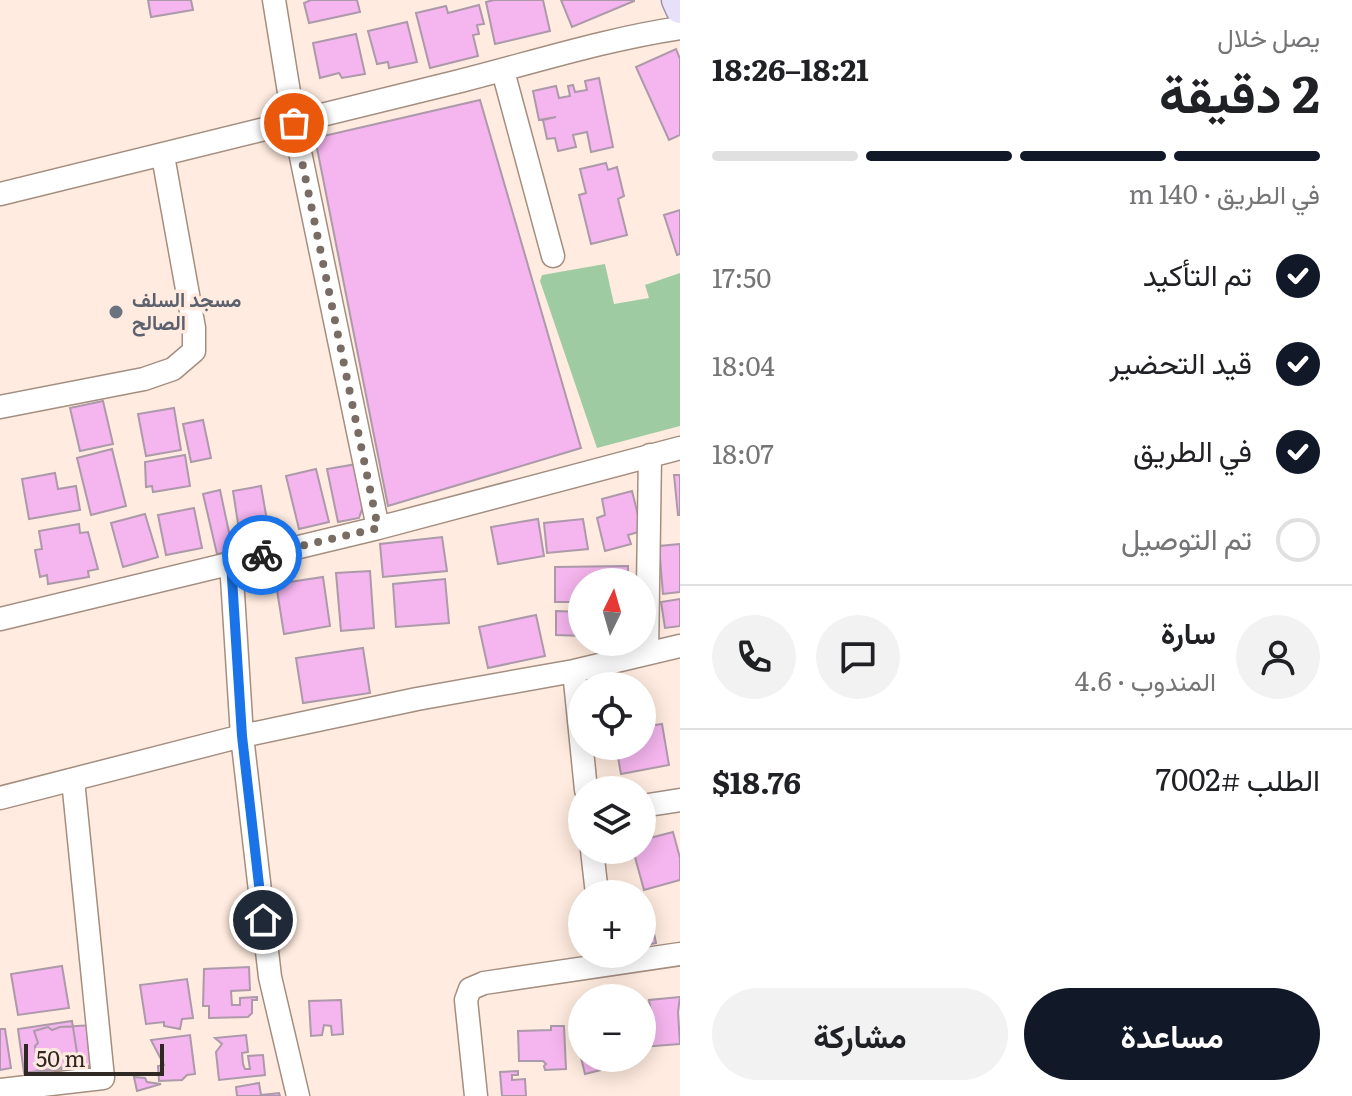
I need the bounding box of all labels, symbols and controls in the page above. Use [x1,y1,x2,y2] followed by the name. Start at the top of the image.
[1217,16,1320,55] text: يصل خلال
[712,46,869,90] text: 18:21–18:26
[1159,52,1320,129] text: 2 دقيقة
[260,89,328,157] pin
[272,101,316,145] icon: bag
[1128,173,1320,212] text: في الطريق · 140 m
[1143,251,1252,295] text: تم التأكيد
[1276,254,1320,298] icon: check
[712,257,771,296] text: 17:50
[132,283,242,337] place label: مسجد السلف الصالح
[107,303,125,321] marker: مسجد السلف الصالح
[1109,339,1252,383] text: قيد التحضير
[1276,342,1320,386] icon: check
[712,345,775,384] text: 18:04
[1133,427,1252,471] text: في الطريق
[1276,430,1320,474] icon: check
[712,433,774,472] text: 18:07
[222,515,302,595] courier
[1121,515,1252,559] text: تم التوصيل
[240,533,284,577] icon: bike
[568,568,656,656] north arrow
[568,568,656,1072] map controls
[1161,609,1216,653] text: سارة
[712,615,796,699] button: phone
[816,615,900,699] button: chat
[1236,615,1320,699] button: person
[1075,660,1216,699] text: المندوب · 4.6
[568,672,656,760] button: locate
[1156,756,1320,800] text: الطلب #7002
[712,759,801,803] text: $18.76
[568,776,656,864] button: layers
[568,880,656,968] button: +
[229,886,297,954] pin
[241,898,285,942] icon: home
[568,984,656,1072] button: −
[712,988,1008,1080] button: مشاركة
[1024,988,1320,1080] button: مساعدة
[24,1040,164,1076] scale bar
[36,1041,86,1074] text: 50 m

